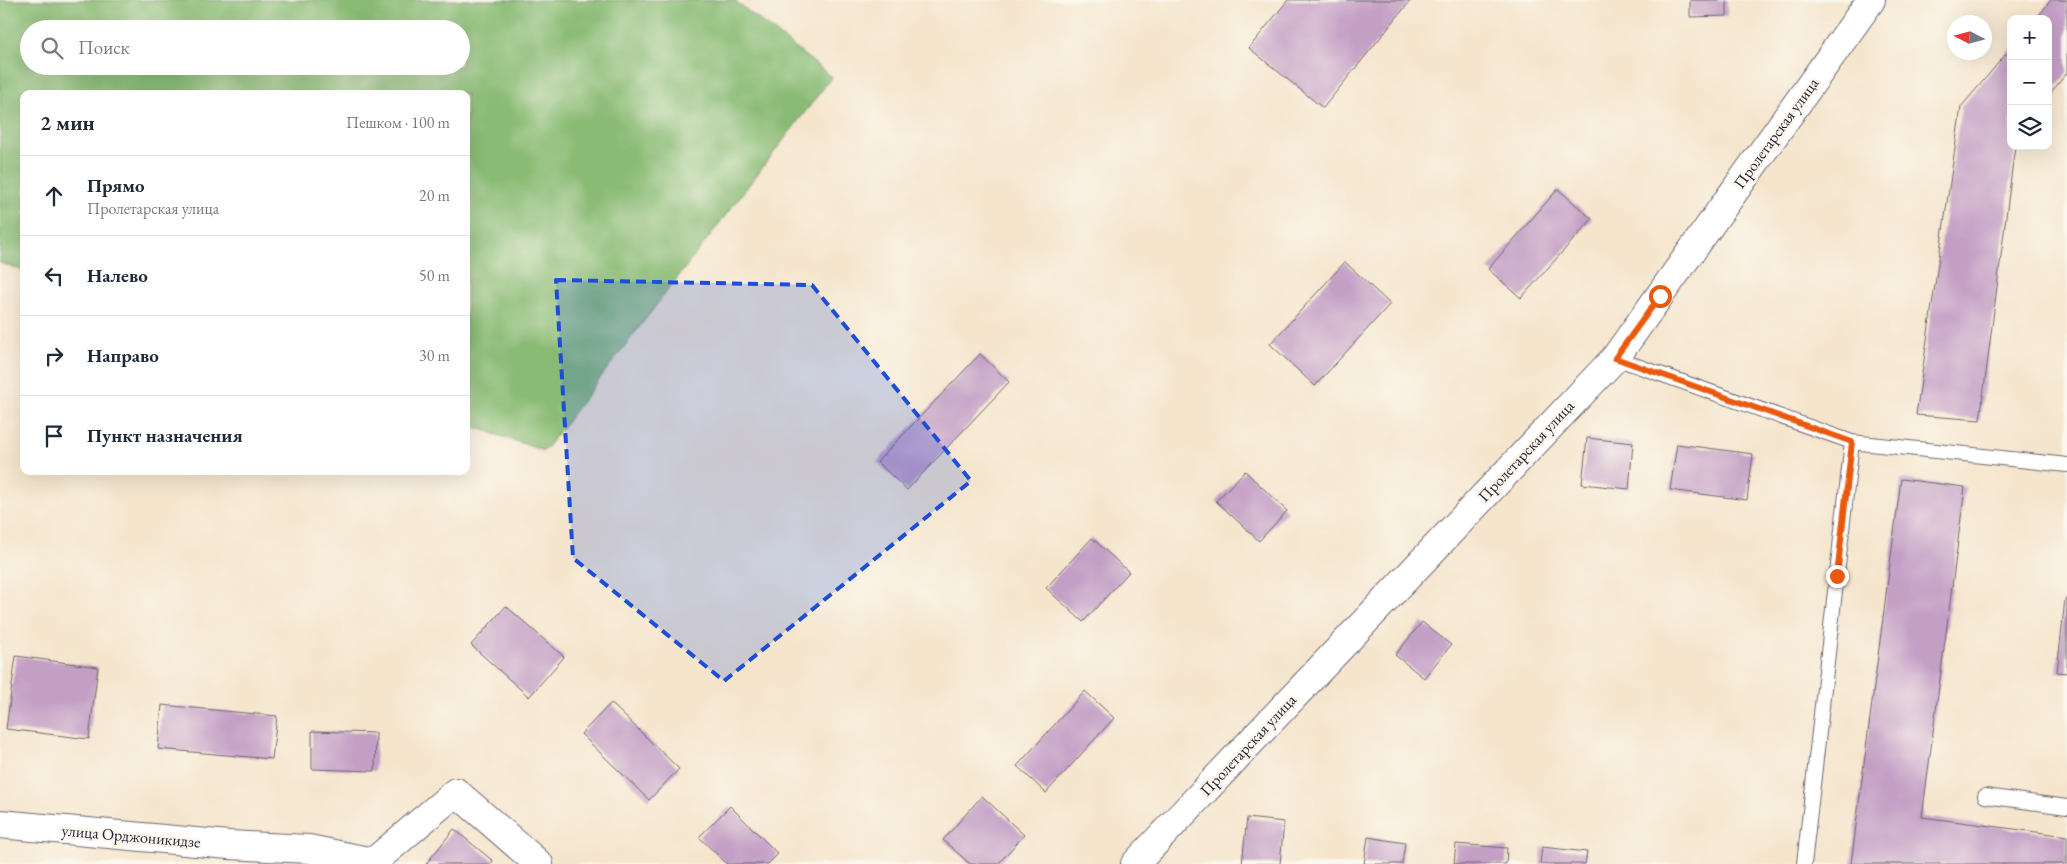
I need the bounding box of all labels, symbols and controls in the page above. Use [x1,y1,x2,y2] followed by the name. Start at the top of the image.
[1947,15,1992,60] north arrow
[2007,15,2052,150] map controls
[2007,15,2052,60] button: +
[20,20,470,75] search box
[38,34,66,62] icon: search
[78,35,130,60] text: Поиск
[2007,60,2052,105] button: −
[1729,73,1824,193] street label: Пролетарская улица
[2007,105,2052,150] button: layers
[40,109,95,136] text: 2 мин
[346,112,450,133] text: Пешком · 100 m
[87,173,145,198] text: Прямо
[40,182,68,210] icon: ahead
[419,185,450,206] text: 20 m
[87,198,219,219] text: Пролетарская улица
[40,262,68,290] icon: left
[87,263,148,288] text: Налево
[419,265,450,286] text: 50 m
[1649,285,1672,308] route start
[40,342,68,370] icon: right
[87,343,159,368] text: Направо
[419,345,450,366] text: 30 m
[1473,395,1579,506] street label: Пролетарская улица
[40,422,68,450] icon: arrive
[87,423,243,448] text: Пункт назначения
[1826,565,1849,588] route end
[1195,689,1301,800] street label: Пролетарская улица
[61,819,201,853] street label: улица Орджоникидзе

